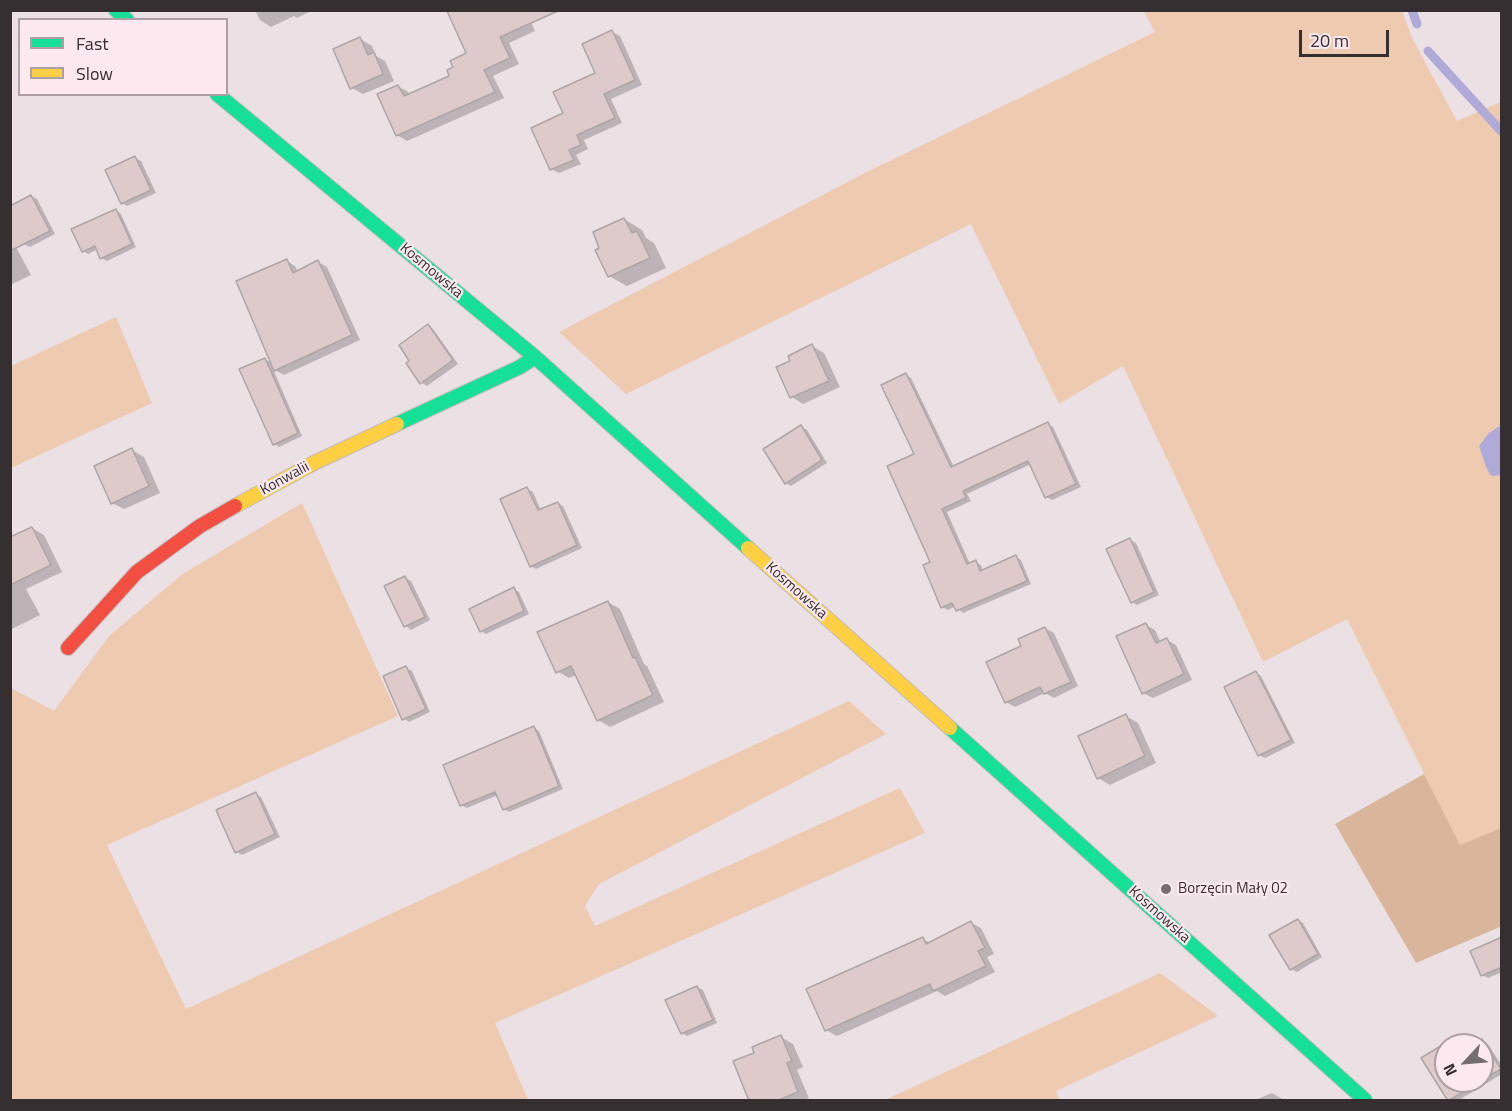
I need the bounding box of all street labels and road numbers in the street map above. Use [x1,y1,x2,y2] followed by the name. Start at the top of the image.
[396,239,466,303] street label: Kosmowska
[257,458,313,500] street label: Konwalii
[762,559,830,623] street label: Kosmowska
[1125,883,1193,947] street label: Kosmowska

